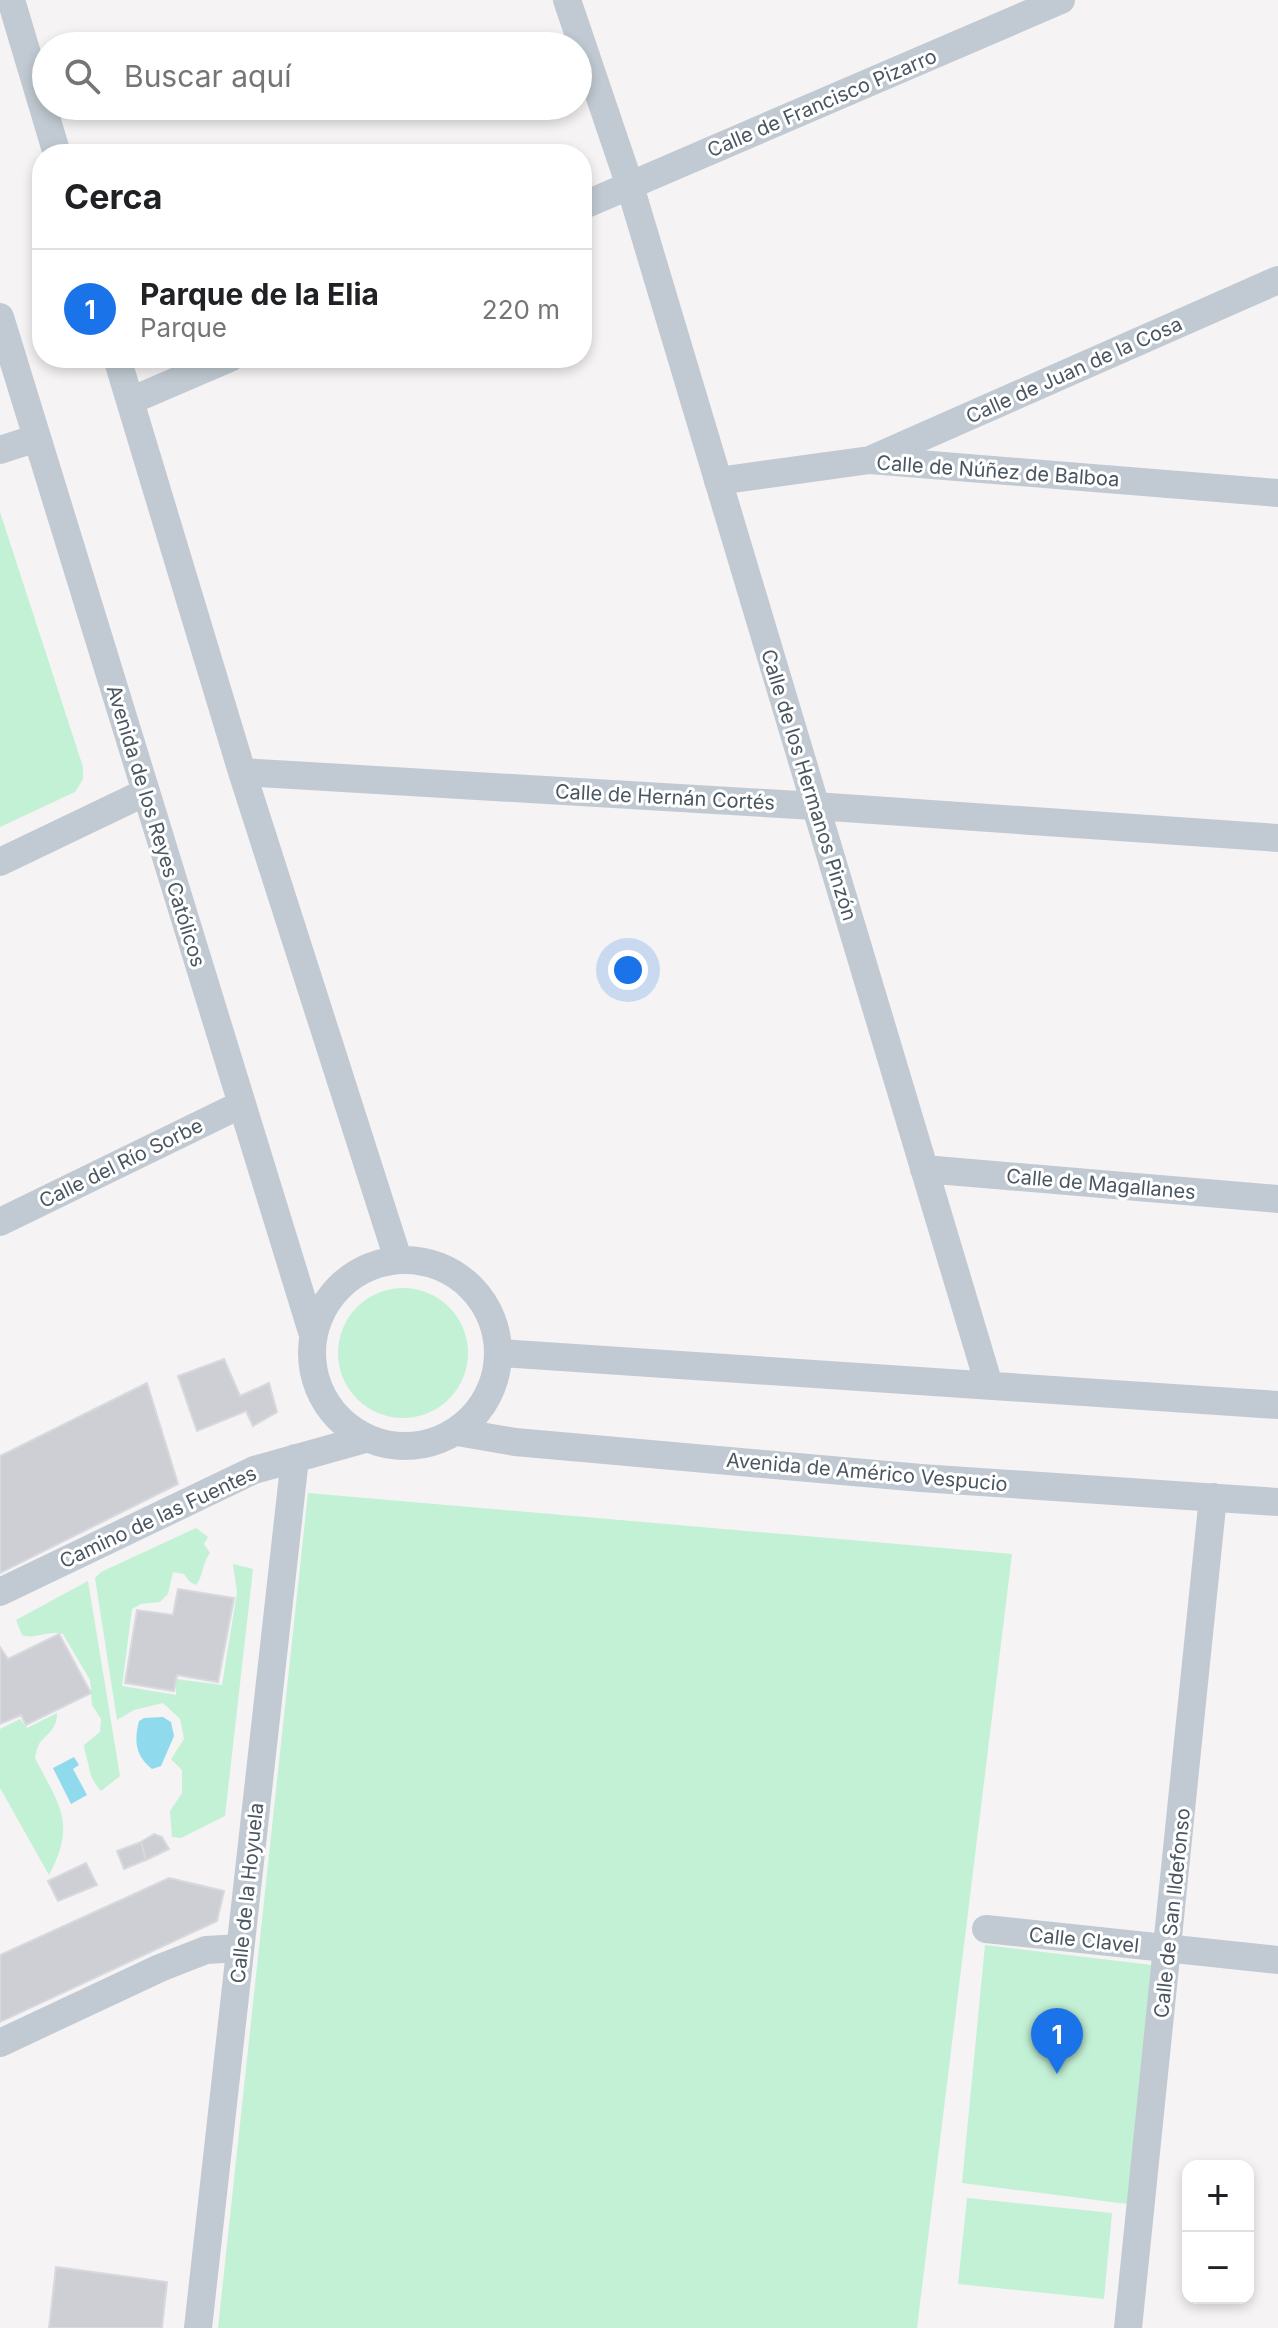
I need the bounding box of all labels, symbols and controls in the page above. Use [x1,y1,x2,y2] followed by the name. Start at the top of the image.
[32,32,592,120] search box
[704,44,940,162] street label: Calle de Francisco Pizarro
[60,54,104,98] icon: search
[124,58,291,94] text: Buscar aquí
[64,176,163,217] text: Cerca
[140,276,379,312] text: Parque de la Elia
[84,294,96,325] text: 1
[482,294,560,325] text: 220 m
[962,311,1186,429] street label: Calle de Juan de la Cosa
[140,312,227,343] text: Parque
[876,451,1120,491] street label: Calle de Núñez de Balboa
[756,646,862,924] street label: Calle de los Hermanos Pinzón
[102,682,210,970] street label: Avenida de los Reyes Católicos
[554,779,776,815] street label: Calle de Hernán Cortés
[608,950,648,990] your location
[35,1113,207,1213] street label: Calle del Río Sorbe
[1005,1164,1197,1204] street label: Calle de Magallanes
[725,1448,1009,1496] street label: Avenida de Américo Vespucio
[56,1461,260,1573] street label: Camino de las Fuentes
[226,1802,268,1984] street label: Calle de la Hoyuela
[1149,1807,1195,2019] street label: Calle de San Ildefonso
[1028,1922,1140,1958] street label: Calle Clavel
[1031,2008,1083,2074] pin: 1
[1182,2160,1254,2304] map controls
[1182,2160,1254,2232] button: +
[1182,2232,1254,2304] button: −

